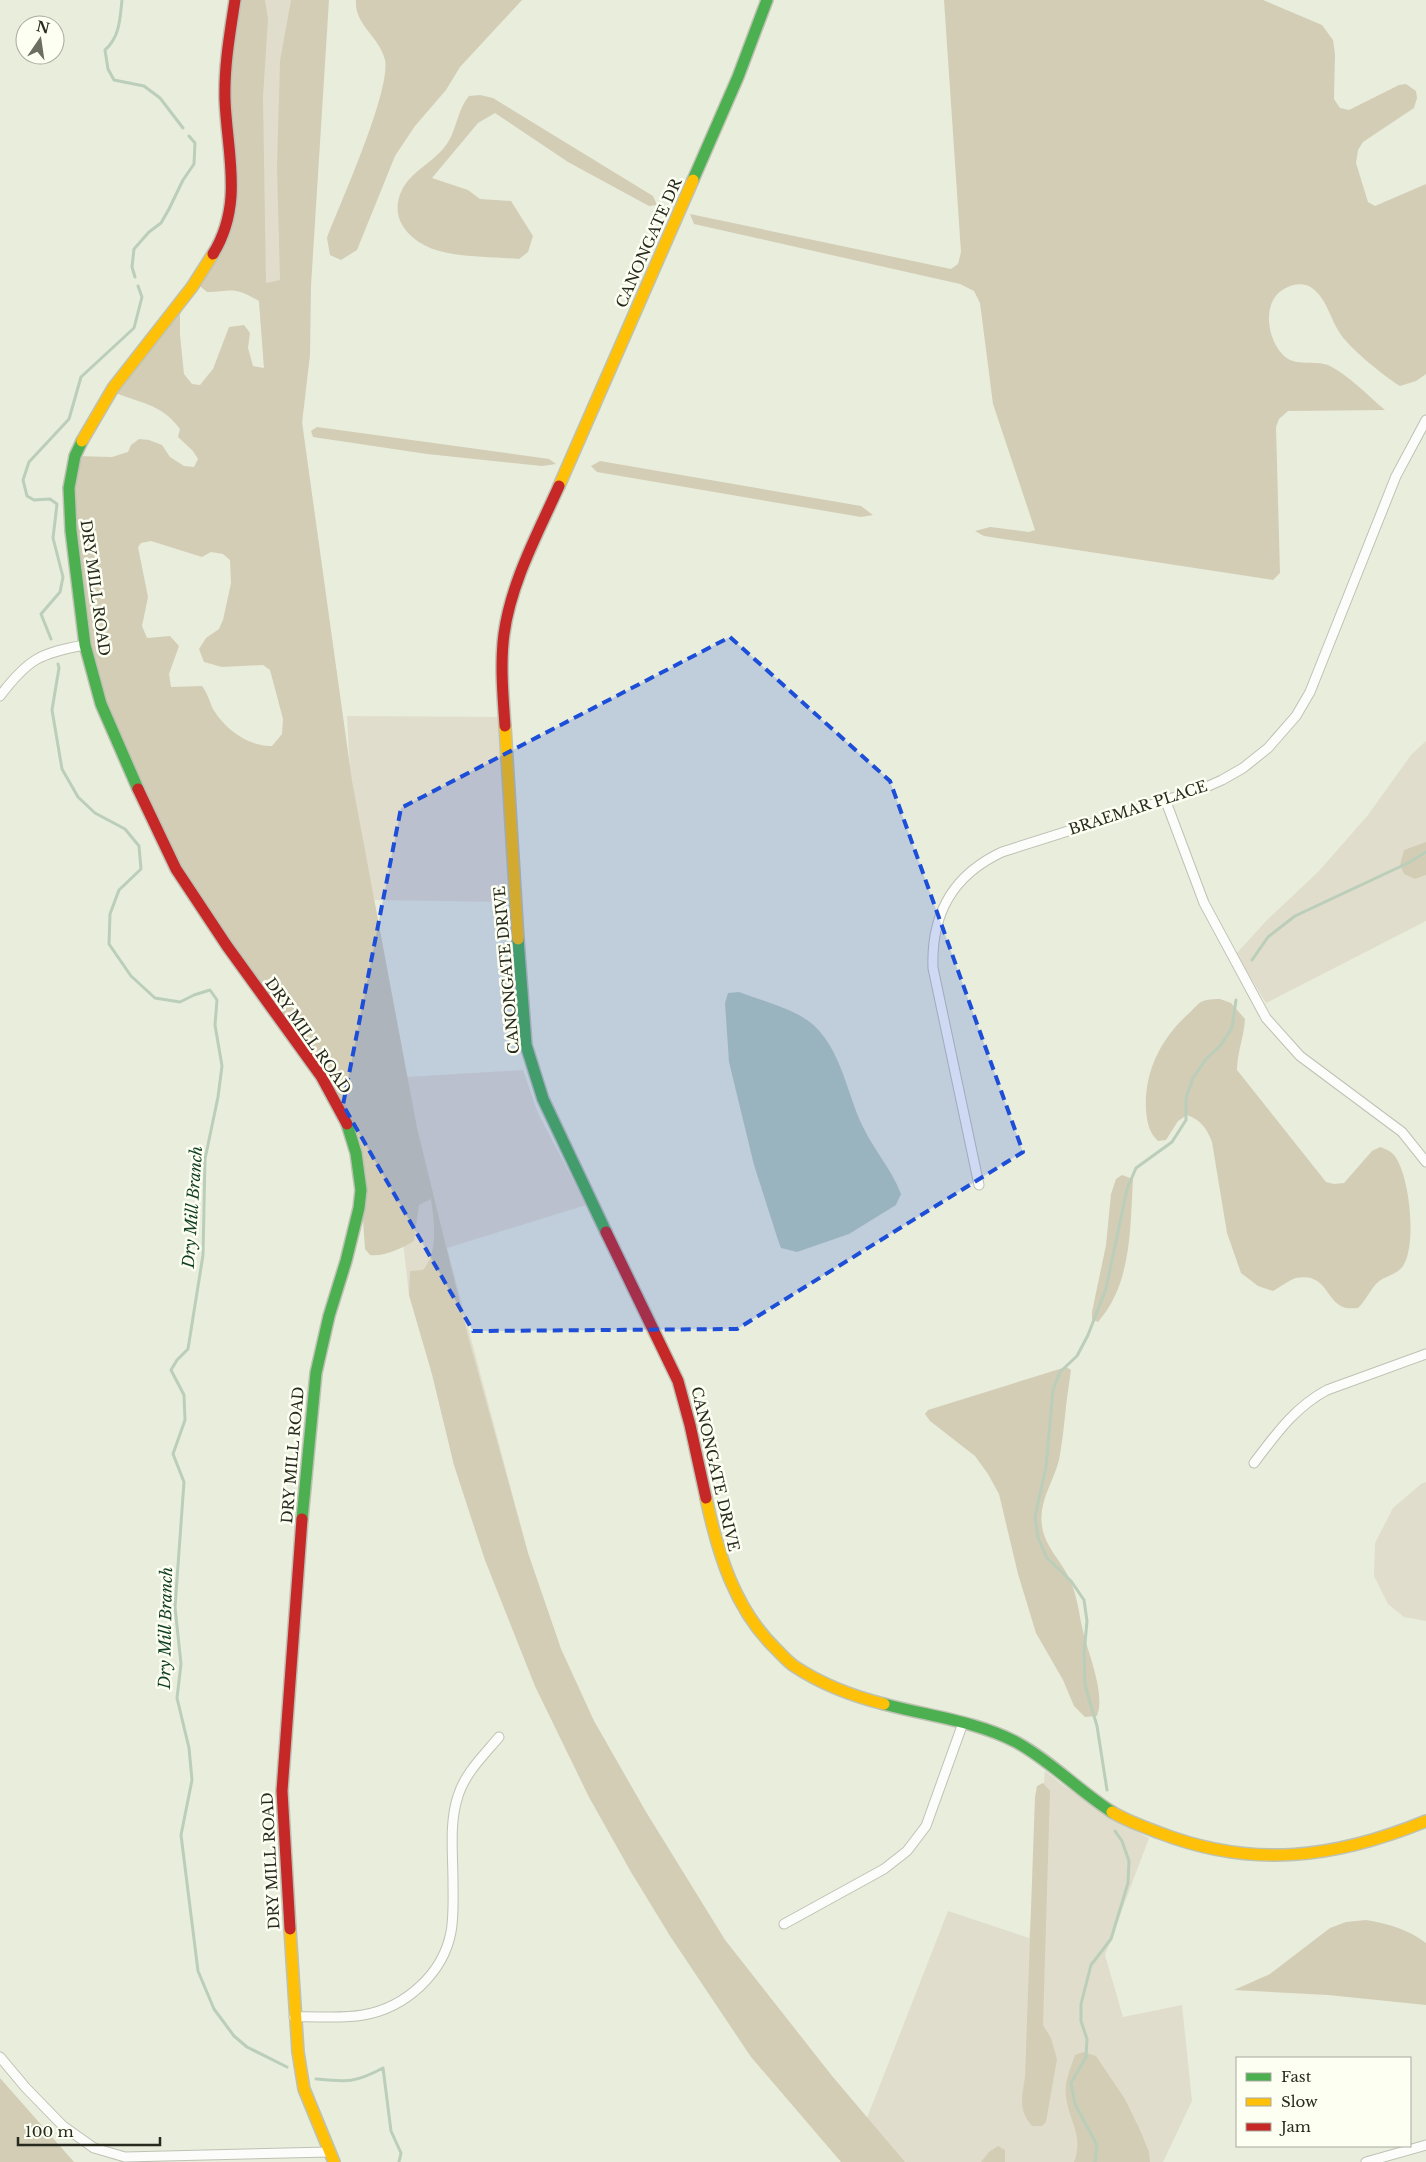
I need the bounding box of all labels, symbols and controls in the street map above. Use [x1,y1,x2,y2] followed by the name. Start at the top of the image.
[15,15,65,65] north arrow
[34,17,51,38] text: N
[611,174,686,311] street label: CANONGATE DR
[77,519,114,657] street label: DRY MILL ROAD
[1066,776,1210,839] street label: BRAEMAR PLACE
[490,885,523,1055] street label: CANONGATE DRIVE
[261,974,356,1097] street label: DRY MILL ROAD
[178,1145,206,1270] water label: Dry Mill Branch
[687,1385,744,1553] street label: CANONGATE DRIVE
[277,1386,308,1524] street label: DRY MILL ROAD
[154,1567,176,1690] water label: Dry Mill Branch
[257,1792,284,1930] street label: DRY MILL ROAD
[1236,2057,1411,2147] legend
[1281,2067,1312,2086] text: Fast
[1281,2092,1318,2111] text: Slow
[18,2114,160,2146] scale bar
[1279,2117,1311,2136] text: Jam
[25,2122,74,2141] text: 100 m

